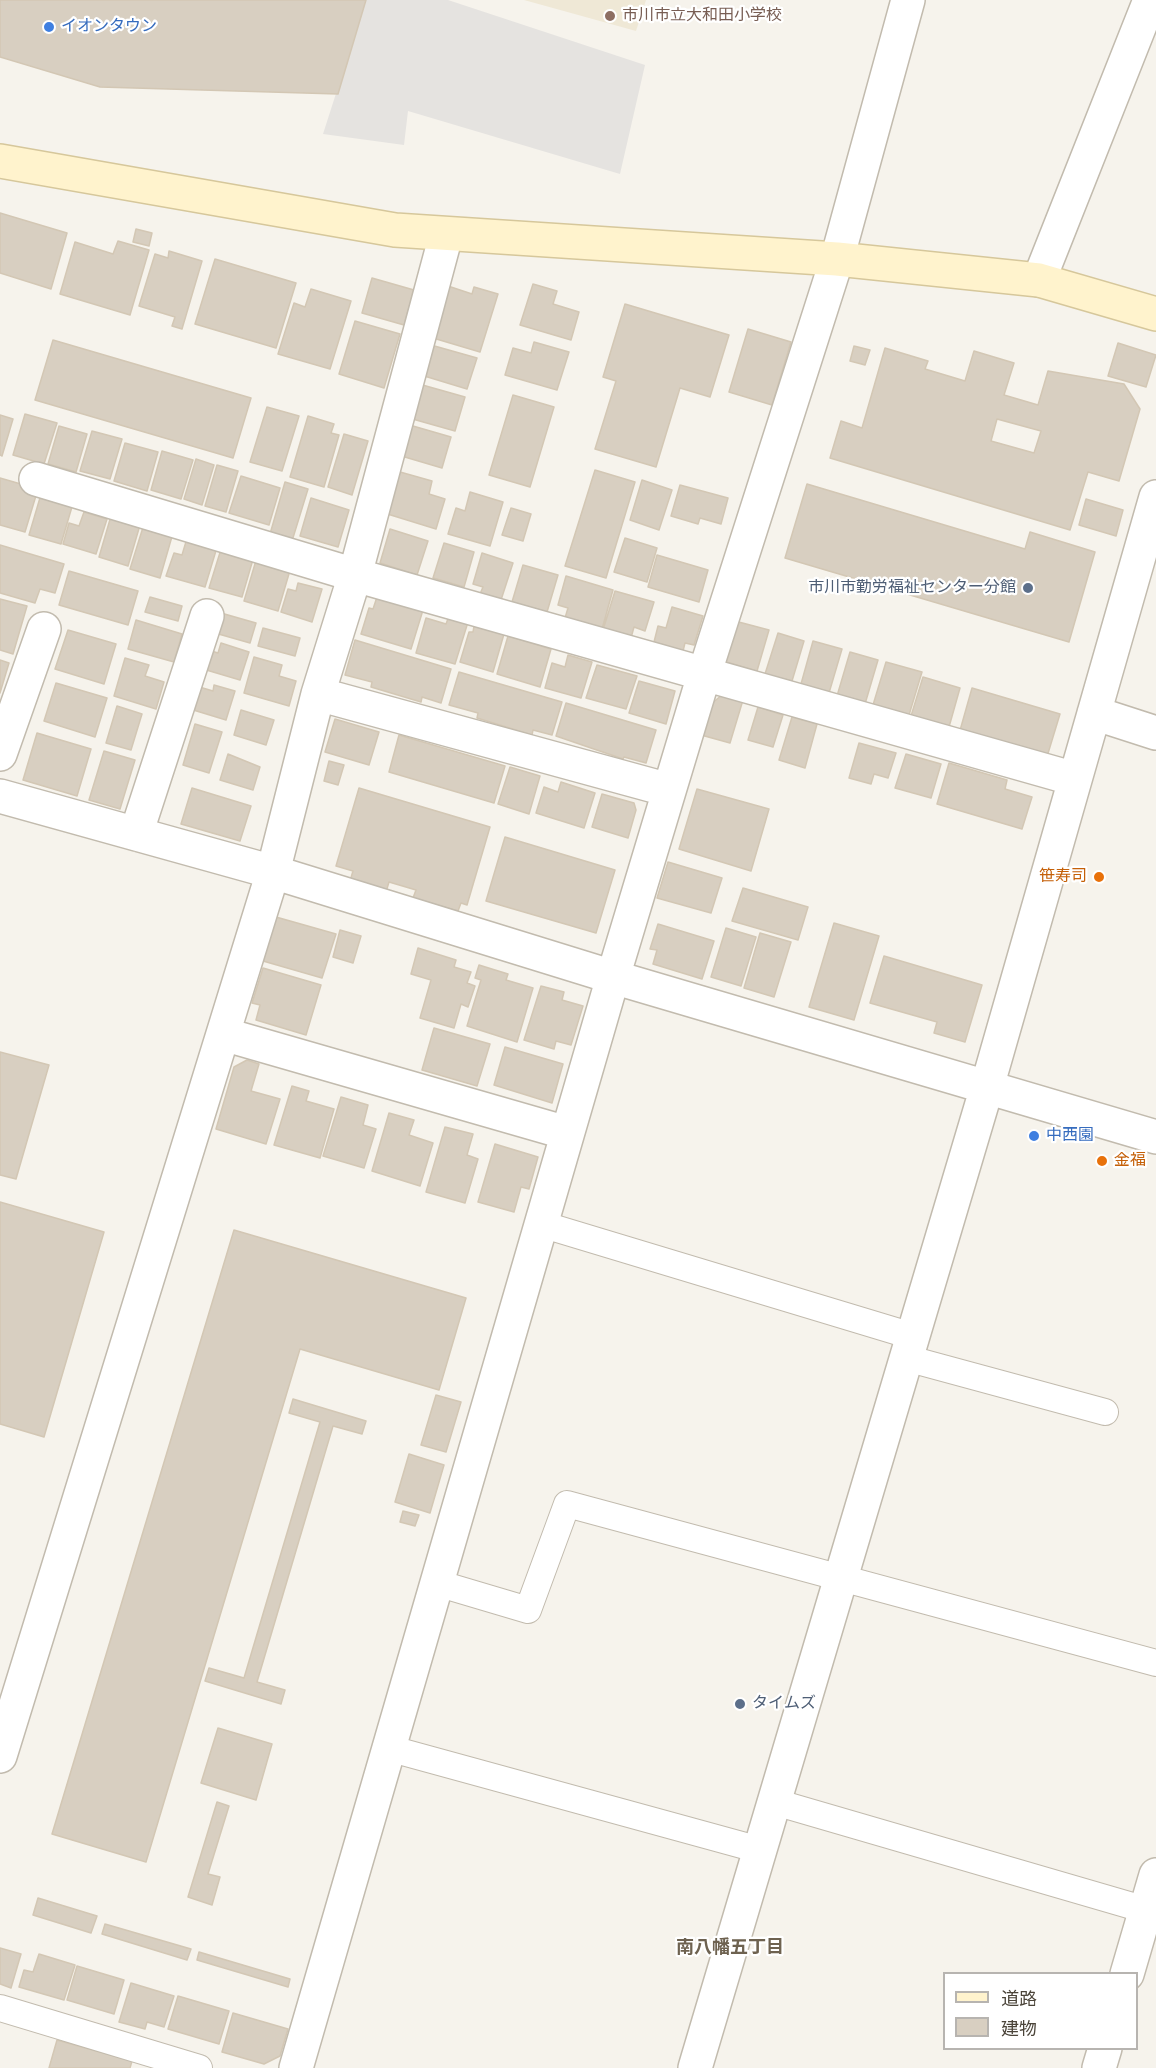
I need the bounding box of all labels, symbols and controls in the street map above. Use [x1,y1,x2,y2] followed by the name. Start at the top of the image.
[622,6,782,26] place label: 市川市立大和田小学校
[603,9,617,23] marker: 市川市立大和田小学校
[61,17,157,37] place label: イオンタウン
[42,20,56,34] marker: イオンタウン
[808,578,1016,598] place label: 市川市勤労福祉センター分館
[1021,581,1035,595] marker: 市川市勤労福祉センター分館
[1039,867,1087,887] place label: 笹寿司
[1092,870,1106,884] marker: 笹寿司
[1046,1126,1094,1146] place label: 中西園
[1027,1129,1041,1143] marker: 中西園
[1114,1151,1146,1171] place label: 金福
[1095,1154,1109,1168] marker: 金福
[752,1694,816,1714] place label: タイムズ
[733,1697,747,1711] marker: タイムズ
[676,1937,784,1959] district label: 南八幡五丁目
[943,1972,1138,2050] legend
[1001,1988,1037,2010] text: 道路
[1001,2018,1037,2040] text: 建物

